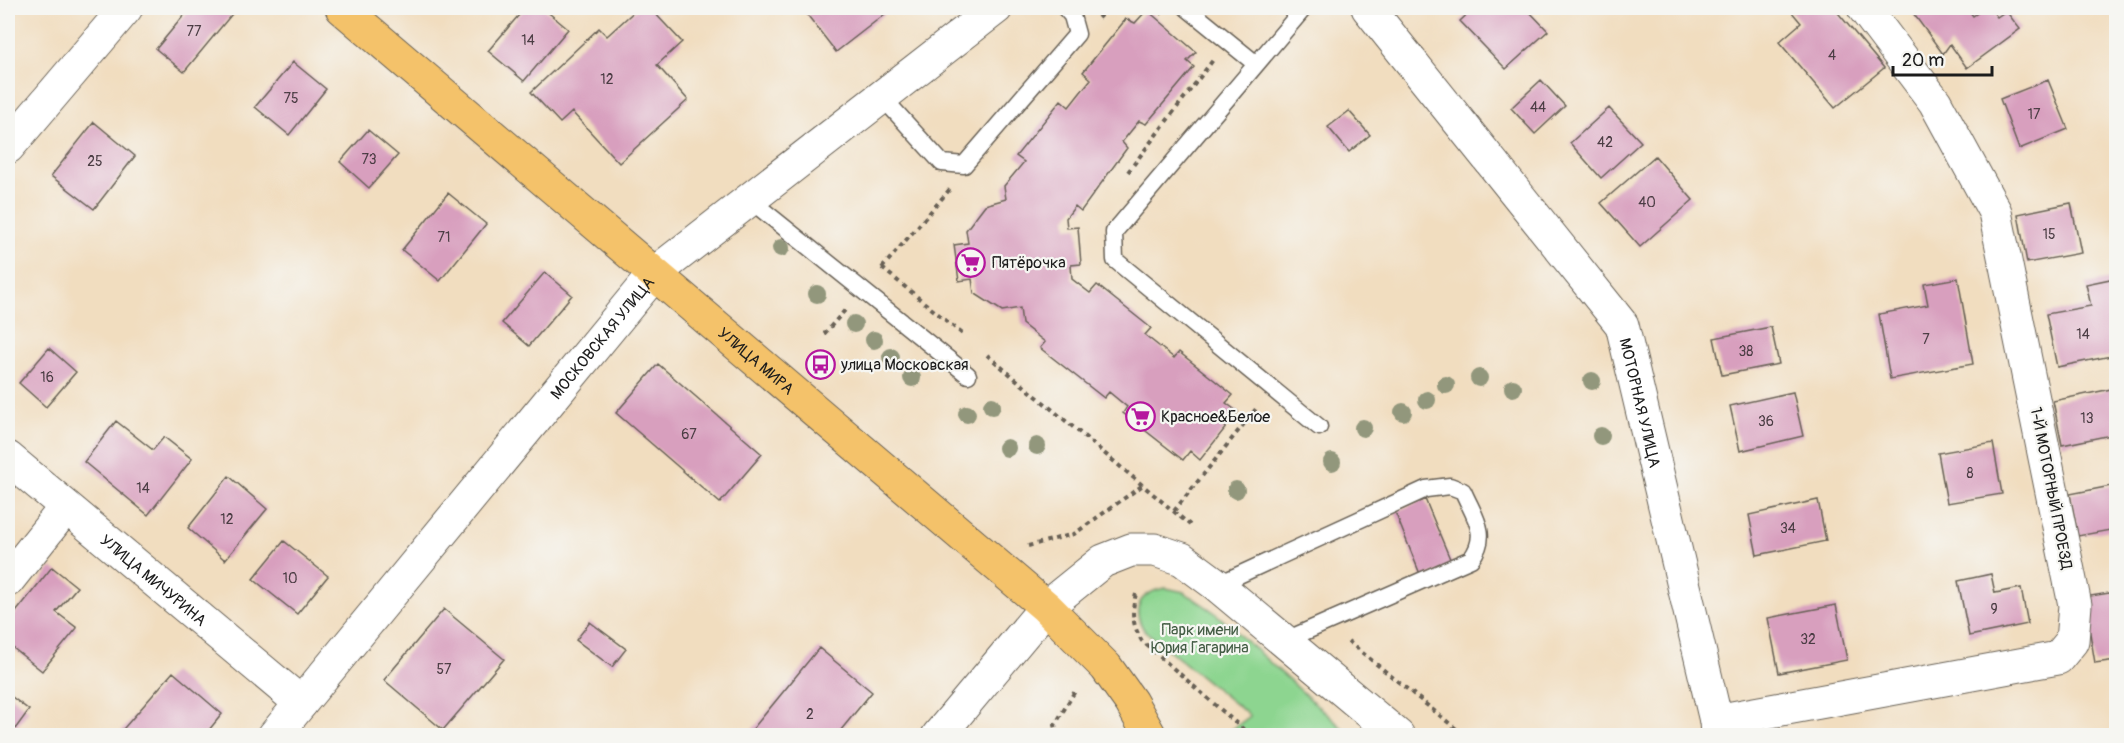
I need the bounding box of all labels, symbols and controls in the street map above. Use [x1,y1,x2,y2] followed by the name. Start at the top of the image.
[187,23,202,40] house number: 77
[521,32,535,49] house number: 14
[1893,39,1992,77] scale bar
[1828,47,1836,64] house number: 4
[1902,49,1944,72] text: 20 m
[600,71,614,88] house number: 12
[284,90,299,107] house number: 75
[1530,99,1546,116] house number: 44
[2028,106,2041,123] house number: 17
[1597,134,1613,151] house number: 42
[361,151,377,168] house number: 73
[87,153,103,170] house number: 25
[1638,194,1656,211] house number: 40
[2042,226,2056,243] house number: 15
[438,229,450,246] house number: 71
[955,246,987,278] supermarket icon: Пятёрочка
[992,253,1066,273] place label: Пятёрочка
[546,273,659,404] street label: МОСКОВСКАЯ УЛИЦА
[714,323,798,399] street label: УЛИЦА МИРА
[2076,326,2090,343] house number: 14
[1922,331,1930,348] house number: 7
[1614,336,1664,470] street label: МОТОРНАЯ УЛИЦА
[1739,343,1753,360] house number: 38
[804,348,836,380] bus stop icon: улица Московская
[840,355,969,375] place label: улица Московская
[40,369,54,386] house number: 16
[1124,400,1156,432] supermarket icon: Красное&Белое
[2025,405,2077,571] street label: 1-Й МОТОРНЫЙ ПРОЕЗД
[1161,407,1270,427] place label: Красное&Белое
[2080,410,2094,427] house number: 13
[1758,413,1774,430] house number: 36
[681,426,697,443] house number: 67
[1966,465,1974,482] house number: 8
[136,480,150,497] house number: 14
[220,511,234,528] house number: 12
[1780,520,1796,537] house number: 34
[96,530,210,631] street label: УЛИЦА МИЧУРИНА
[282,570,298,587] house number: 10
[1990,601,1998,618] house number: 9
[1151,620,1249,658] park label: Парк имени Юрия Гагарина
[1800,631,1816,648] house number: 32
[437,661,452,678] house number: 57
[806,706,814,723] house number: 2

